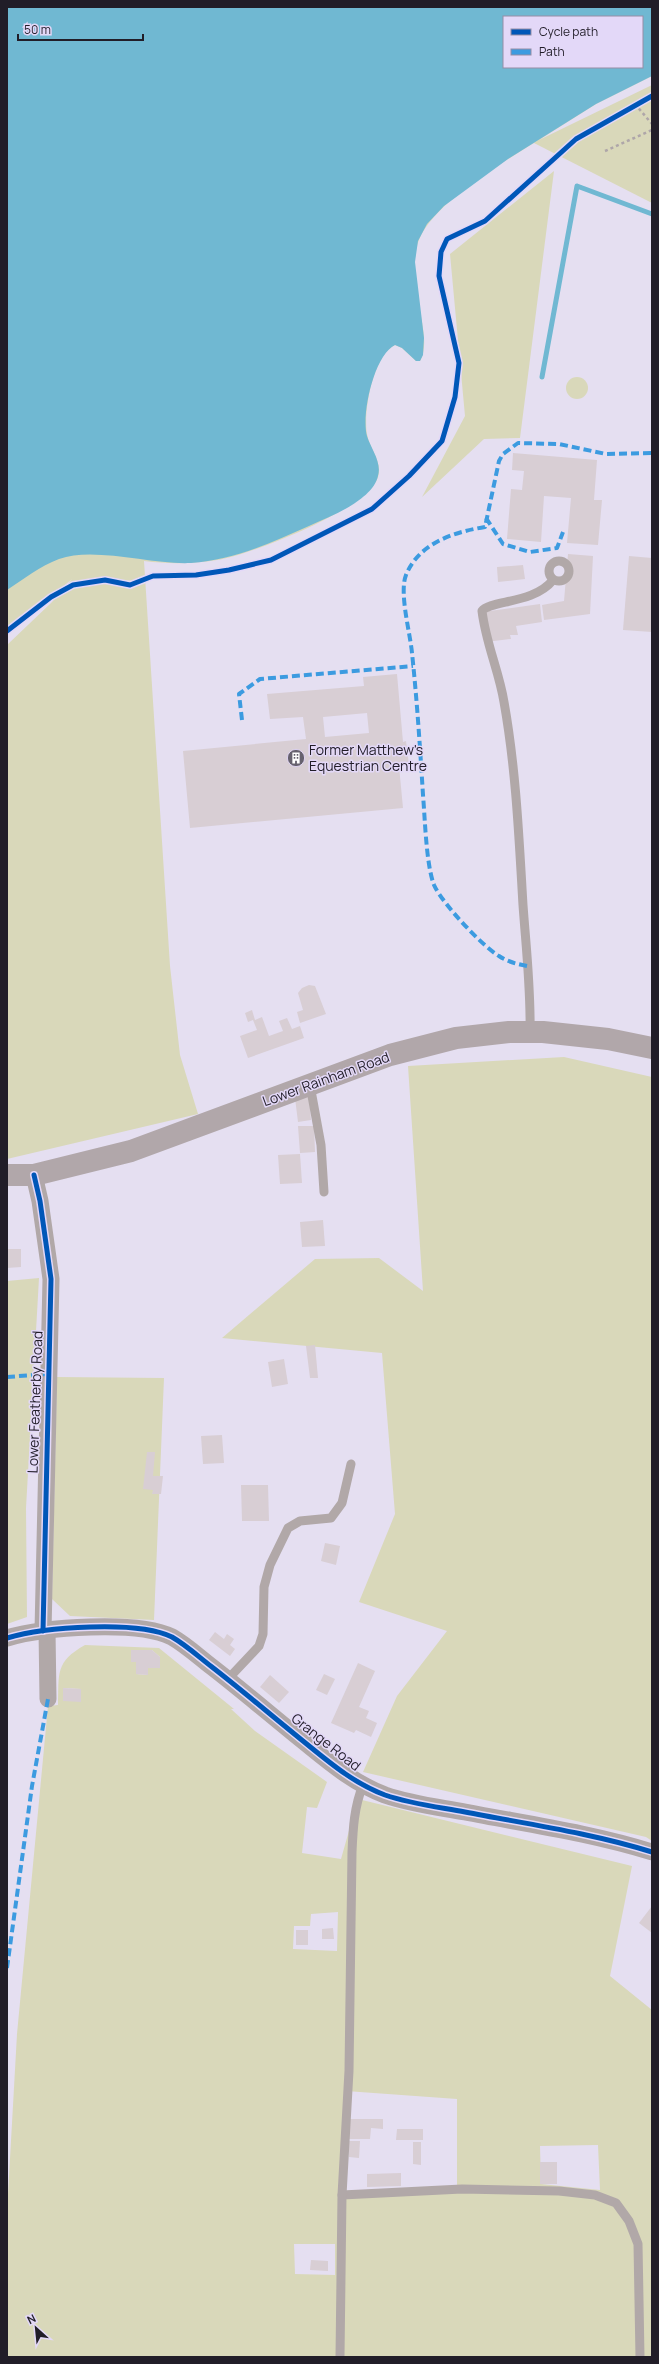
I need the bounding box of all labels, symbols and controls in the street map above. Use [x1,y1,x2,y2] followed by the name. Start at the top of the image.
[18,16,143,42] scale bar
[503,16,643,68] legend
[24,21,51,38] text: 50 m
[539,23,598,40] text: Cycle path
[539,43,565,60] text: Path
[309,740,427,775] place label: Former Matthew's Equestrian Centre
[286,748,306,768] building icon: Former Matthew's Equestrian Centre
[260,1047,392,1110] street label: Lower Rainham Road
[23,1330,46,1474] street label: Lower Featherby Road
[288,1709,365,1775] street label: Grange Road
[16,2308,56,2348] north arrow
[24,2310,38,2327] text: N

